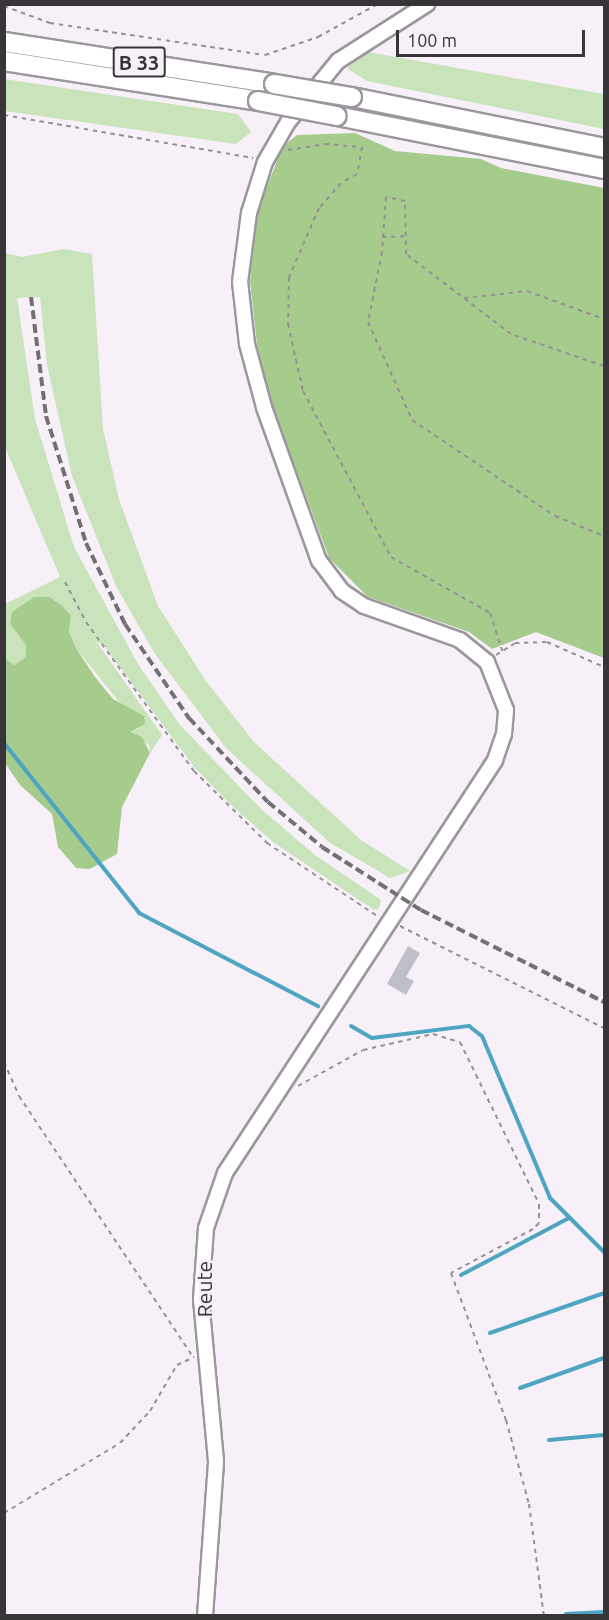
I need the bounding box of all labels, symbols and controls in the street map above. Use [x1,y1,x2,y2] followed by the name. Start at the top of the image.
[399,18,588,56] scale bar
[407,30,457,50] text: 100 m
[112,45,166,79] road number: B 33
[191,1261,217,1317] street label: Reute

